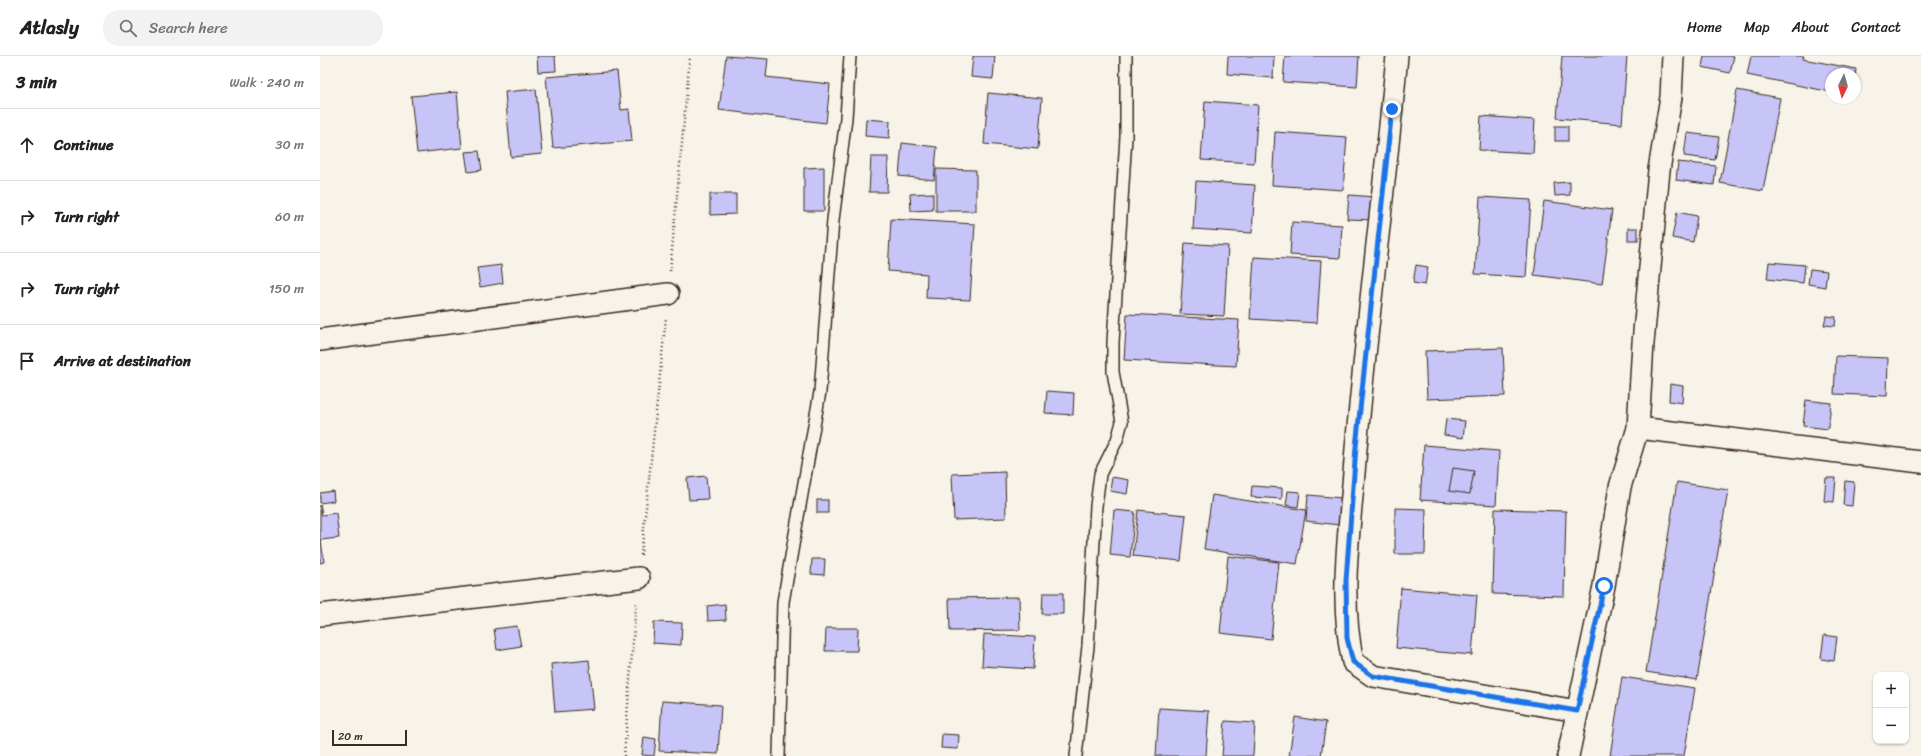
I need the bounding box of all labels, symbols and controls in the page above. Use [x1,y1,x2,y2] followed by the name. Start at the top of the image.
[103,10,383,46] search box
[20,11,79,44] text: Atlasly
[149,15,228,41] text: Search here
[1687,15,1722,40] text: Home
[1744,15,1770,40] text: Map
[1792,15,1829,40] text: About
[1851,15,1901,40] text: Contact
[117,17,139,39] icon: search
[16,67,57,97] text: 3 min
[1825,68,1861,104] north arrow
[229,71,304,94] text: Walk · 240 m
[1383,100,1401,118] route end
[54,132,114,158] text: Continue
[275,133,304,156] text: 30 m
[16,134,38,156] icon: ahead
[54,204,119,230] text: Turn right
[275,205,304,228] text: 60 m
[16,206,38,228] icon: right
[54,276,119,302] text: Turn right
[269,277,304,300] text: 150 m
[16,278,38,300] icon: right
[54,348,191,374] text: Arrive at destination
[16,350,38,372] icon: arrive
[1595,577,1613,595] route start
[1873,672,1909,744] map controls
[1873,672,1909,708] button: +
[1873,708,1909,744] button: −
[338,727,363,746] text: 20 m
[332,728,407,747] scale bar

